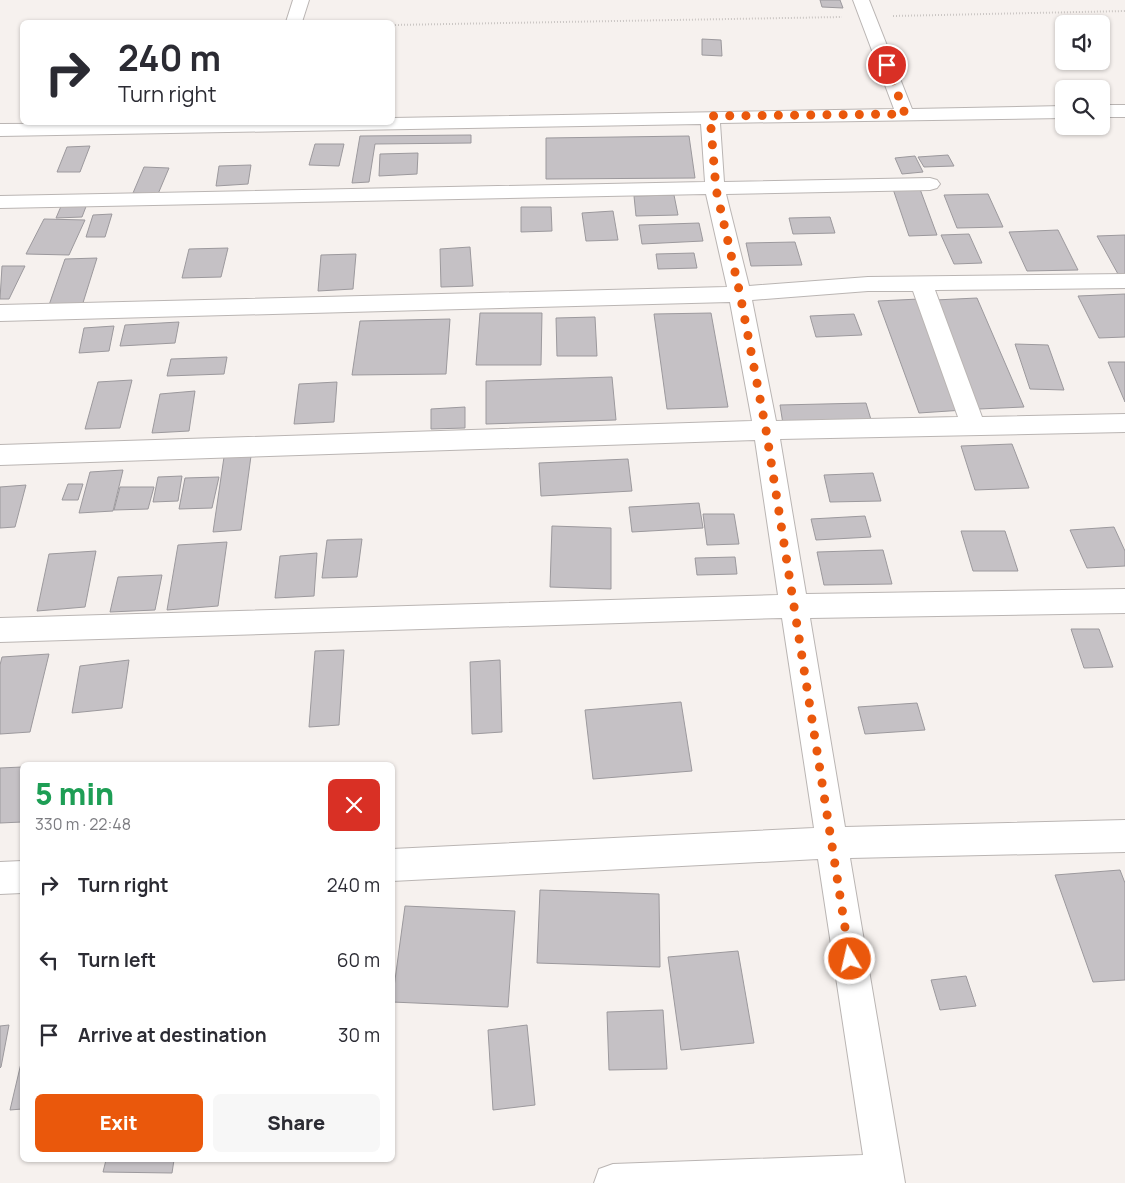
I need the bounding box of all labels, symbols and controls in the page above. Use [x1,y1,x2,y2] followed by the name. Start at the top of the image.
[1055,15,1110,135] map controls
[1055,15,1110,70] button: sound
[118,34,221,82] text: 240 m
[35,40,100,105] icon: right
[866,44,908,86] pin
[873,51,901,79] icon: arrive
[118,79,216,109] text: Turn right
[1055,80,1110,135] button: search
[35,773,114,814] text: 5 min
[328,779,380,831] button: close
[35,813,131,835] text: 330 m · 22:48
[35,871,63,899] icon: right
[78,872,168,898] text: Turn right
[327,872,380,898] text: 240 m
[823,932,875,984] position arrow
[35,946,63,974] icon: left
[78,947,156,973] text: Turn left
[337,947,380,973] text: 60 m
[35,1021,63,1049] icon: arrive
[78,1022,267,1048] text: Arrive at destination
[338,1022,380,1048] text: 30 m
[35,1094,203,1152] button: Exit
[213,1094,380,1152] button: Share

